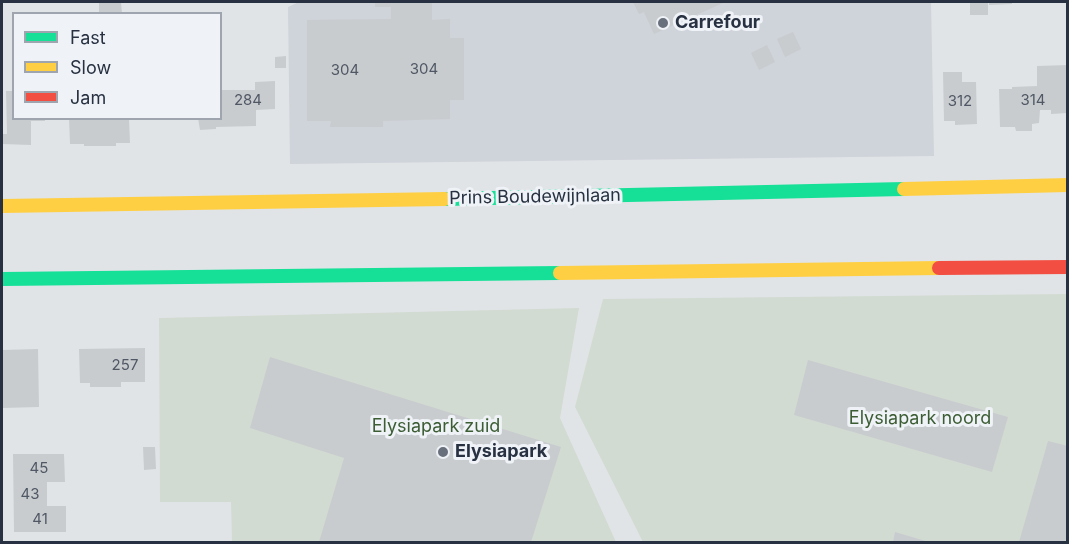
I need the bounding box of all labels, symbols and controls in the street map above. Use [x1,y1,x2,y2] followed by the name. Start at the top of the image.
[12,12,222,120] legend
[675,12,760,34] place label: Carrefour
[656,16,670,30] marker: Carrefour
[70,27,106,48] text: Fast
[70,57,111,78] text: Slow
[410,60,438,78] house number: 304
[331,61,359,79] house number: 304
[70,87,106,108] text: Jam
[234,91,262,109] house number: 284
[1020,91,1046,109] house number: 314
[948,92,972,110] house number: 312
[449,185,621,209] street label: Prins Boudewijnlaan
[112,356,138,374] house number: 257
[849,408,991,430] park label: Elysiapark noord
[372,416,500,438] park label: Elysiapark zuid
[455,441,547,463] place label: Elysiapark
[436,445,450,459] marker: Elysiapark
[30,459,48,477] house number: 45
[21,485,39,503] house number: 43
[32,510,48,528] house number: 41

